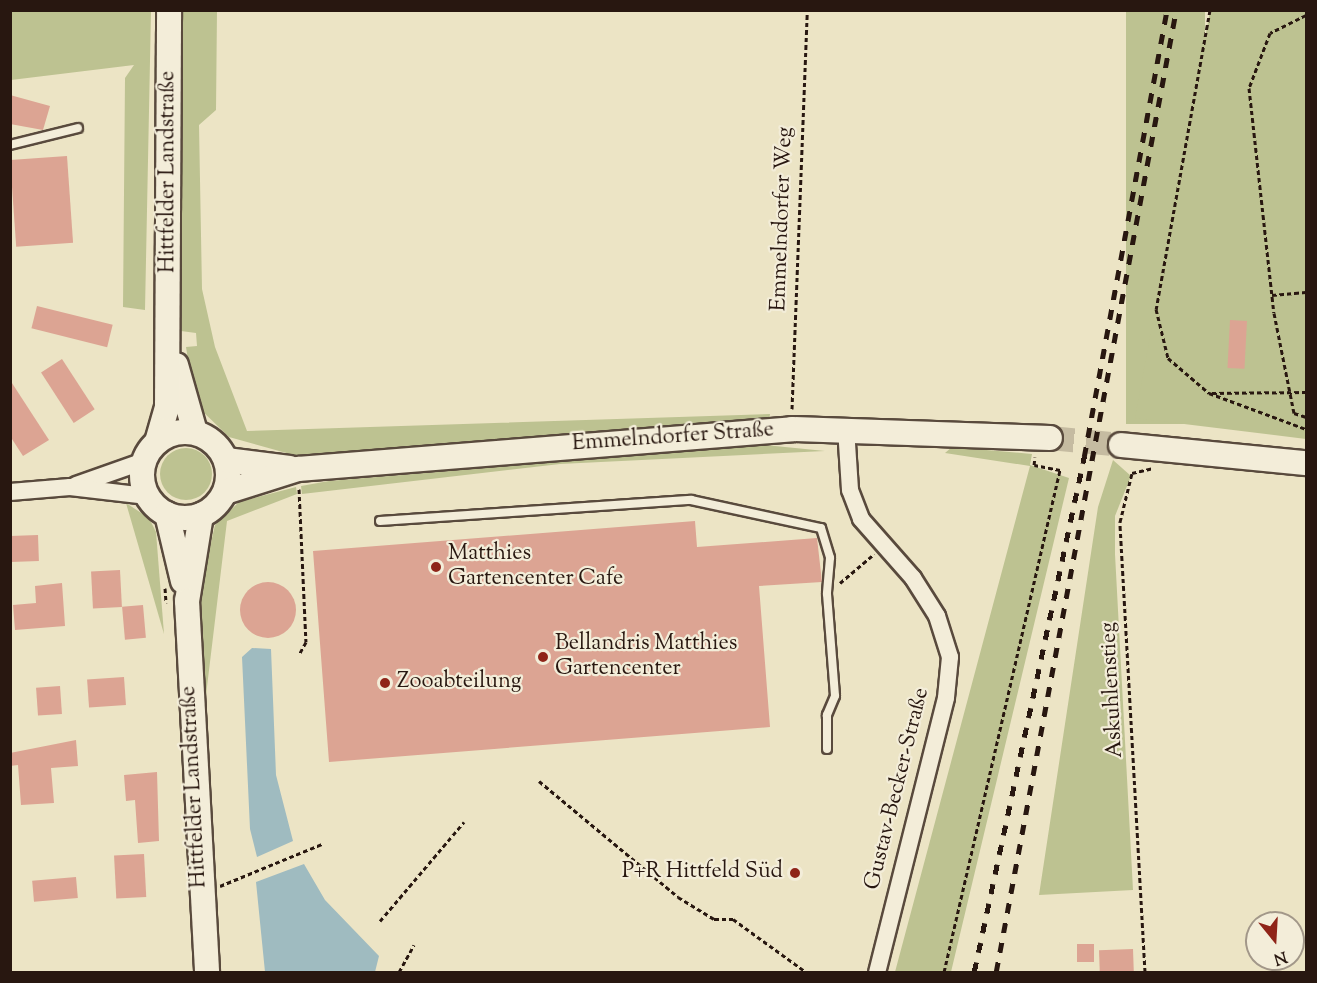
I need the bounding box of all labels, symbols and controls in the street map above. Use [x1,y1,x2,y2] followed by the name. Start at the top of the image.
[156,71,182,273] street label: Hittfelder Landstraße
[767,126,799,312] street label: Emmelndorfer Weg
[571,418,775,458] street label: Emmelndorfer Straße
[448,541,623,592] place label: Matthies Gartencenter Cafe
[429,560,443,574] marker: Matthies Gartencenter Cafe
[1096,621,1130,759] street label: Askuhlenstieg
[555,631,737,682] place label: Bellandris Matthies Gartencenter
[536,650,550,664] marker: Bellandris Matthies Gartencenter
[397,670,521,696] place label: Zooabteilung
[378,676,392,690] marker: Zooabteilung
[177,685,213,889] street label: Hittfelder Landstraße
[860,685,936,893] street label: Gustav-Becker-Straße
[622,860,783,886] place label: P+R Hittfeld Süd
[788,866,802,880] marker: P+R Hittfeld Süd
[1245,911,1305,971] north arrow
[1270,944,1290,970] text: N

